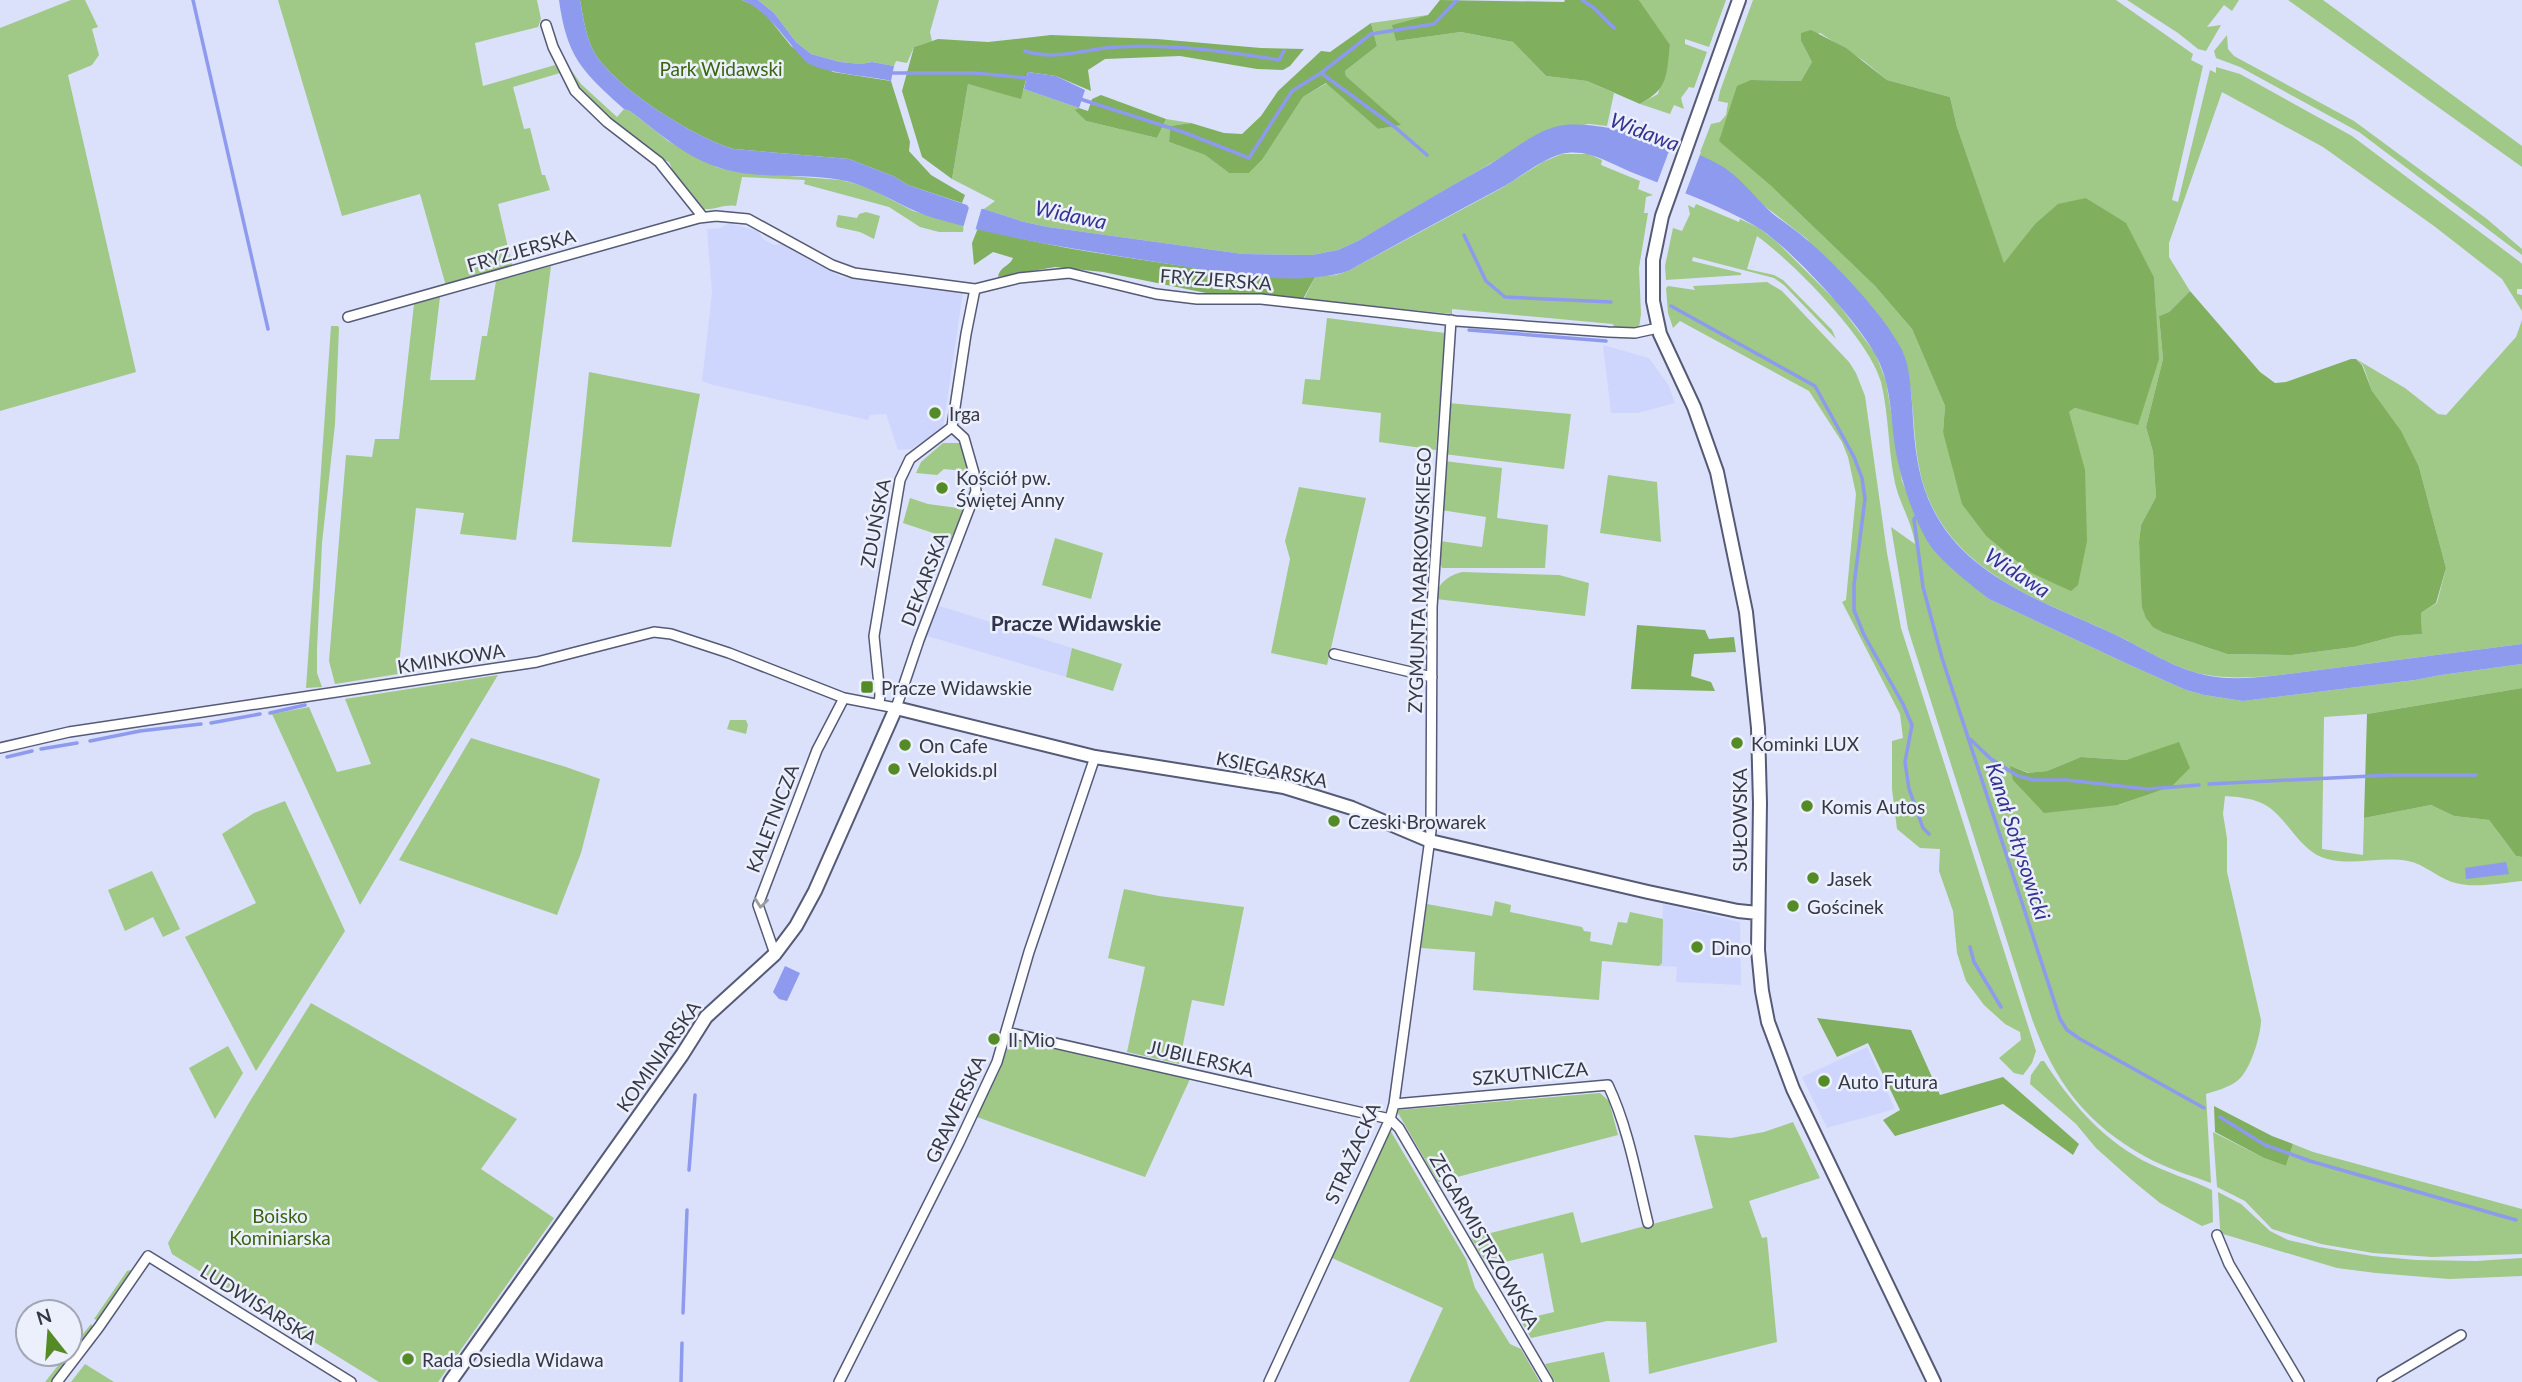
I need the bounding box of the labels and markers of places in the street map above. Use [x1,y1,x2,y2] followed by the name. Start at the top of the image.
[949,402,980,425] place label: Irga
[927,405,943,421] marker: Irga
[956,466,1065,511] place label: Kościół pw. Świętej Anny
[934,480,950,496] marker: Kościół pw. Świętej Anny
[881,676,1032,699] place label: Pracze Widawskie
[859,679,875,695] marker: Pracze Widawskie
[1751,732,1860,755] place label: Kominki LUX
[919,734,988,757] place label: On Cafe
[1729,735,1745,751] marker: Kominki LUX
[897,737,913,753] marker: On Cafe
[908,758,997,781] place label: Velokids.pl
[886,761,902,777] marker: Velokids.pl
[1821,795,1925,818] place label: Komis Autos
[1799,798,1815,814] marker: Komis Autos
[1348,810,1486,833] place label: Czeski Browarek
[1326,813,1342,829] marker: Czeski Browarek
[1827,867,1872,890] place label: Jasek
[1805,870,1821,886] marker: Jasek
[1807,895,1884,918] place label: Gościnek
[1785,898,1801,914] marker: Gościnek
[1711,936,1751,959] place label: Dino
[1689,939,1705,955] marker: Dino
[1008,1028,1055,1051] place label: Il Mio
[986,1031,1002,1047] marker: Il Mio
[1838,1070,1938,1093] place label: Auto Futura
[1816,1073,1832,1089] marker: Auto Futura
[422,1348,604,1371] place label: Rada Osiedla Widawa
[400,1351,416,1367] marker: Rada Osiedla Widawa

